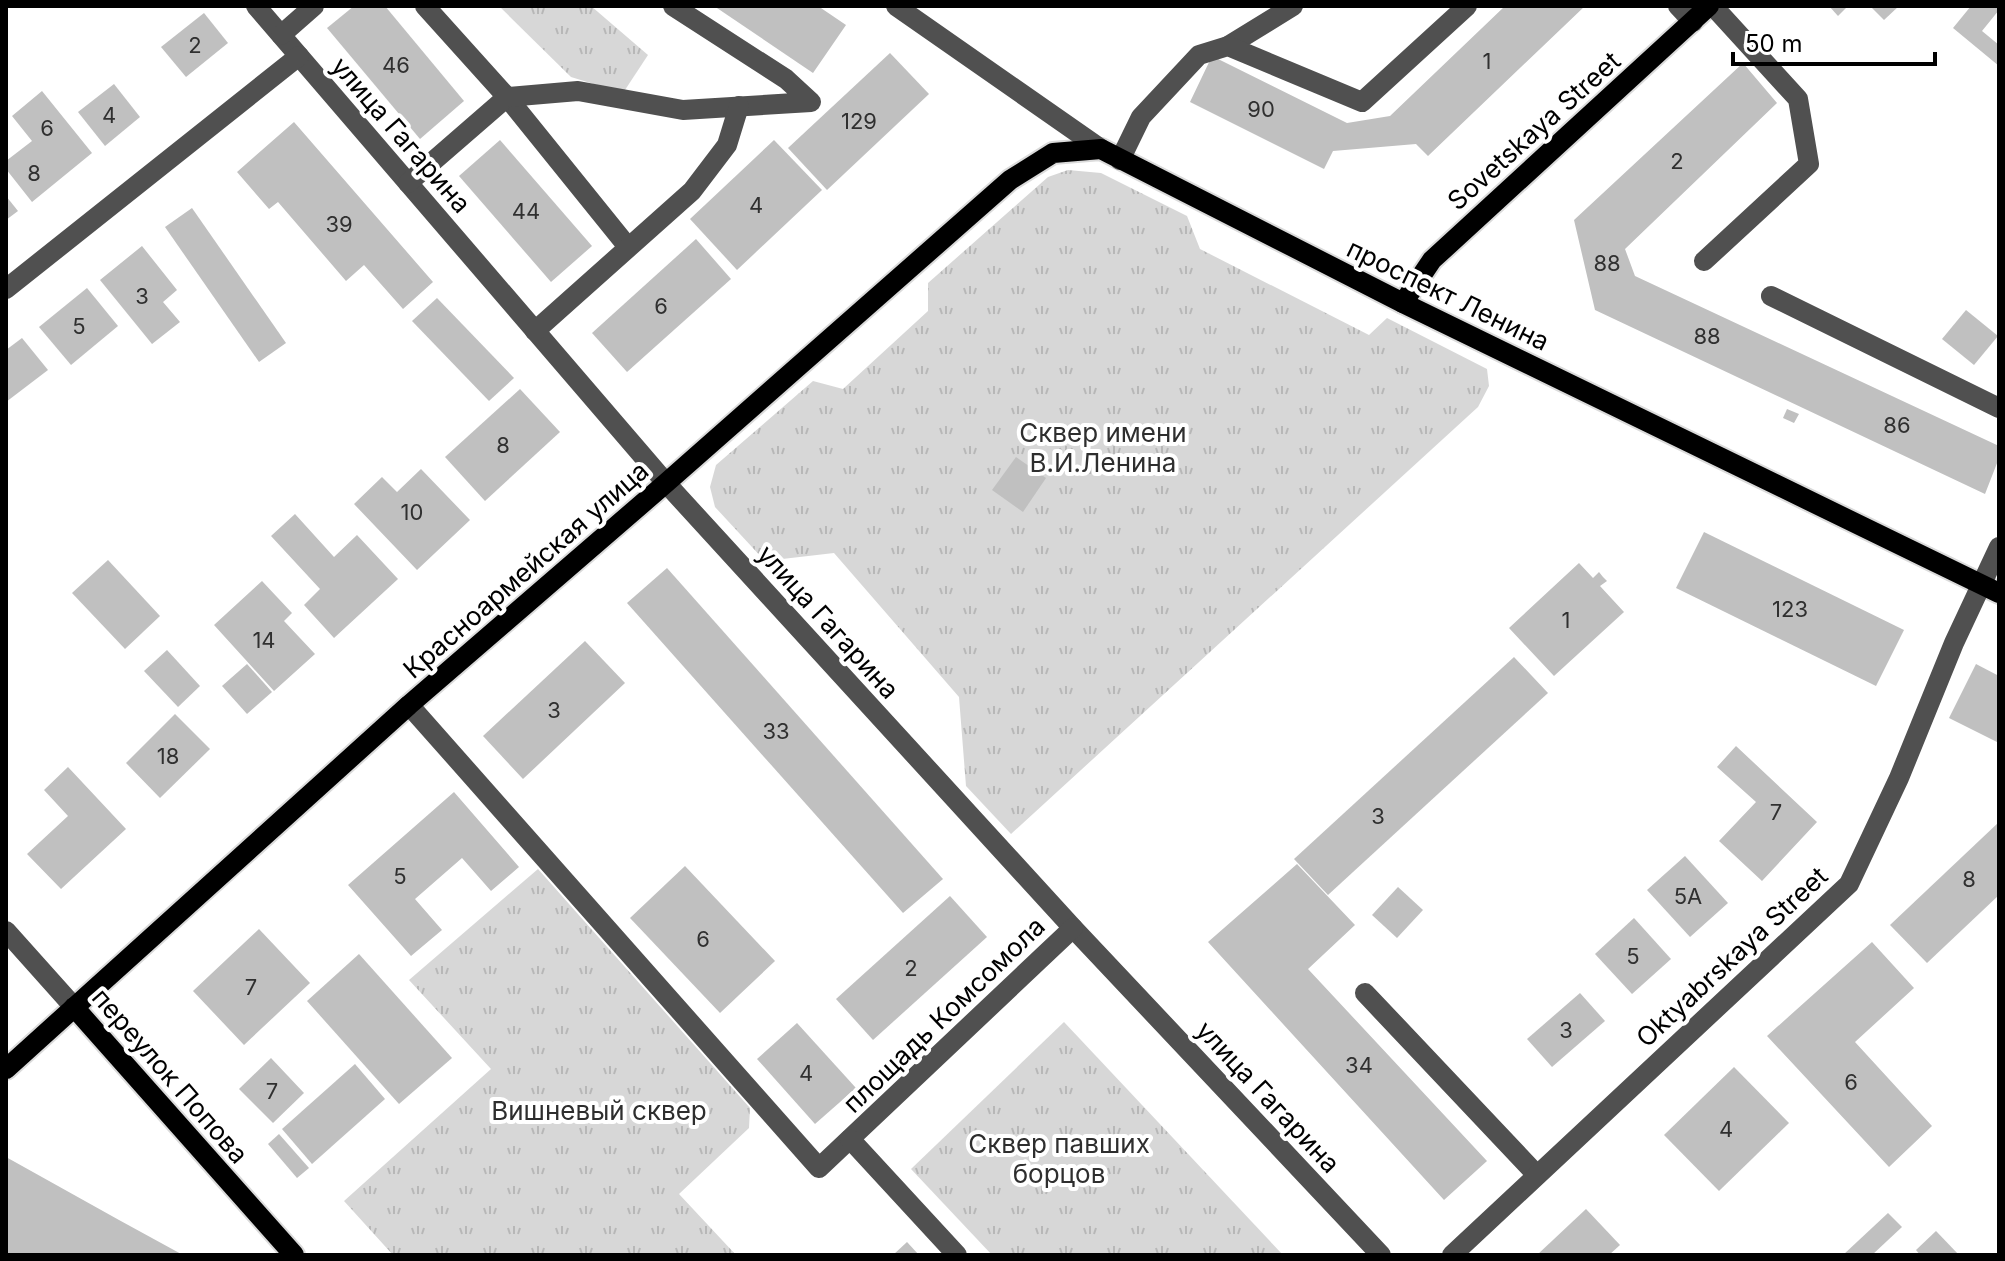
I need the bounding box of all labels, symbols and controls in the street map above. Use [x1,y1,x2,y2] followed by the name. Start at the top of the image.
[1733,16,1935,66] scale bar
[1745,29,1803,58] text: 50 m
[188,32,202,58] house number: 2
[1441,45,1626,216] street label: Sovetskaya Street
[1483,48,1491,74] house number: 1
[325,50,477,219] street label: улица Гагарина
[382,52,410,78] house number: 46
[1247,96,1275,122] house number: 90
[102,102,116,128] house number: 4
[841,108,877,134] house number: 129
[40,115,54,141] house number: 6
[1670,148,1684,174] house number: 2
[27,160,41,186] house number: 8
[749,192,763,218] house number: 4
[512,198,540,224] house number: 44
[325,211,353,237] house number: 39
[1342,232,1554,357] street label: проспект Ленина
[1593,250,1621,276] house number: 88
[135,283,149,309] house number: 3
[654,293,668,319] house number: 6
[72,313,86,339] house number: 5
[1693,323,1721,349] house number: 88
[1883,412,1911,438] house number: 86
[1019,417,1187,478] park label: Сквер имени В.И.Ленина
[496,432,510,458] house number: 8
[397,455,655,685] street label: Красноармейская улица
[401,499,423,525] house number: 10
[751,538,906,705] street label: улица Гагарина
[1772,596,1808,622] house number: 123
[1562,607,1570,633] house number: 1
[252,627,276,653] house number: 14
[547,697,561,723] house number: 3
[762,718,790,744] house number: 33
[157,743,179,769] house number: 18
[1770,799,1782,825] house number: 7
[1371,803,1385,829] house number: 3
[1630,860,1834,1053] street label: Oktyabrskaya Street
[393,863,407,889] house number: 5
[1962,866,1976,892] house number: 8
[1674,883,1702,909] house number: 5А
[836,910,1051,1119] street label: площадь Комсомола
[696,926,710,952] house number: 6
[1626,943,1640,969] house number: 5
[904,955,918,981] house number: 2
[245,974,257,1000] house number: 7
[86,982,255,1169] street label: переулок Попова
[1190,1014,1347,1179] street label: улица Гагарина
[1559,1017,1573,1043] house number: 3
[1345,1052,1373,1078] house number: 34
[799,1060,813,1086] house number: 4
[1844,1069,1858,1095] house number: 6
[266,1078,278,1104] house number: 7
[491,1095,707,1126] park label: Вишневый сквер
[1719,1116,1733,1142] house number: 4
[968,1128,1150,1189] park label: Сквер павших борцов

